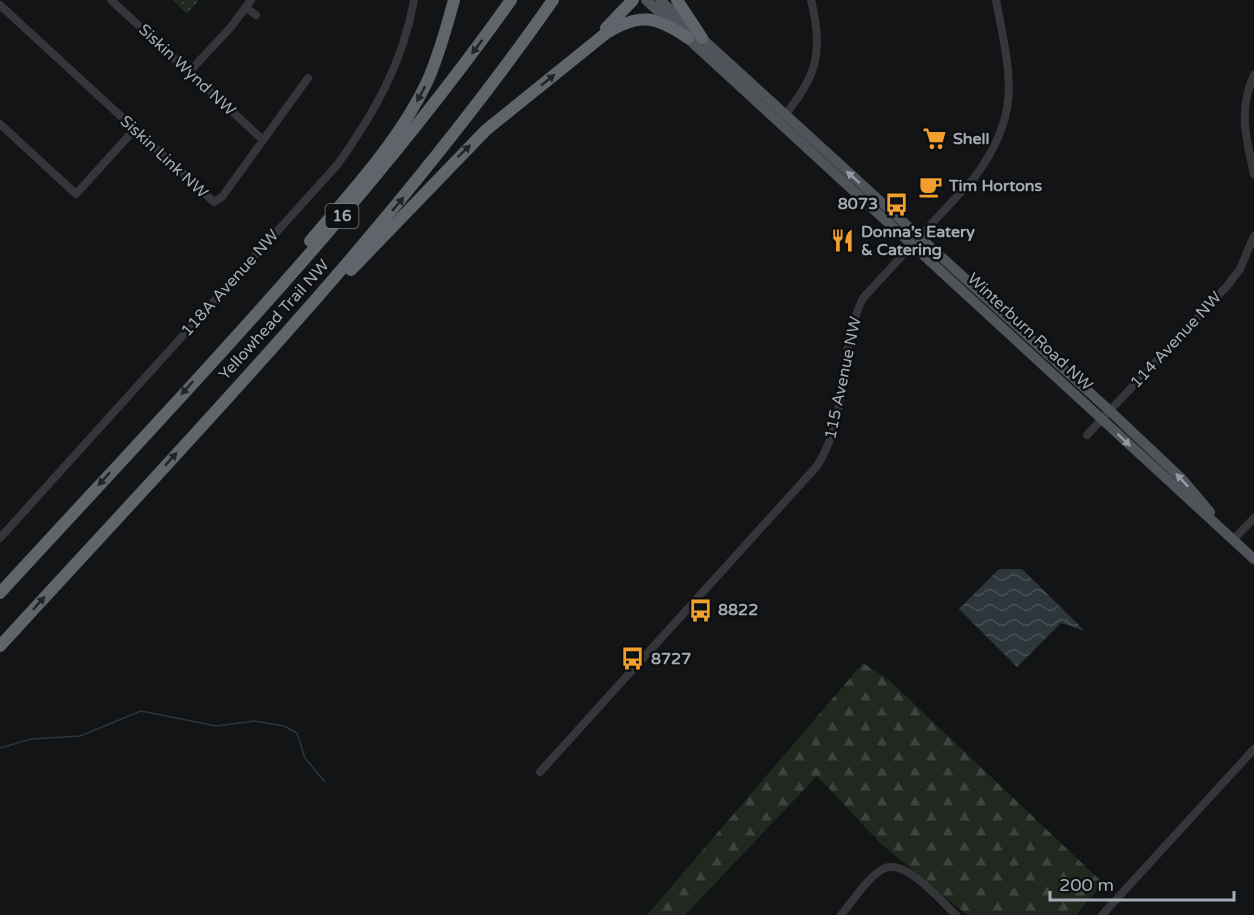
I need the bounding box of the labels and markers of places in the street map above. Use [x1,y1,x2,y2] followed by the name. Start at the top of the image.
[922,126,948,152] supermarket icon: Shell
[953,129,990,149] place label: Shell
[918,173,944,199] cafe icon: Tim Hortons
[948,176,1043,196] place label: Tim Hortons
[883,191,909,217] bus stop icon: 8073
[838,194,878,214] place label: 8073
[861,222,975,260] place label: Donna’s Eatery & Catering
[830,228,856,254] restaurant icon: Donna’s Eatery & Catering
[687,597,713,623] bus stop icon: 8822
[718,600,758,620] place label: 8822
[620,646,646,672] bus stop icon: 8727
[651,649,691,669] place label: 8727

